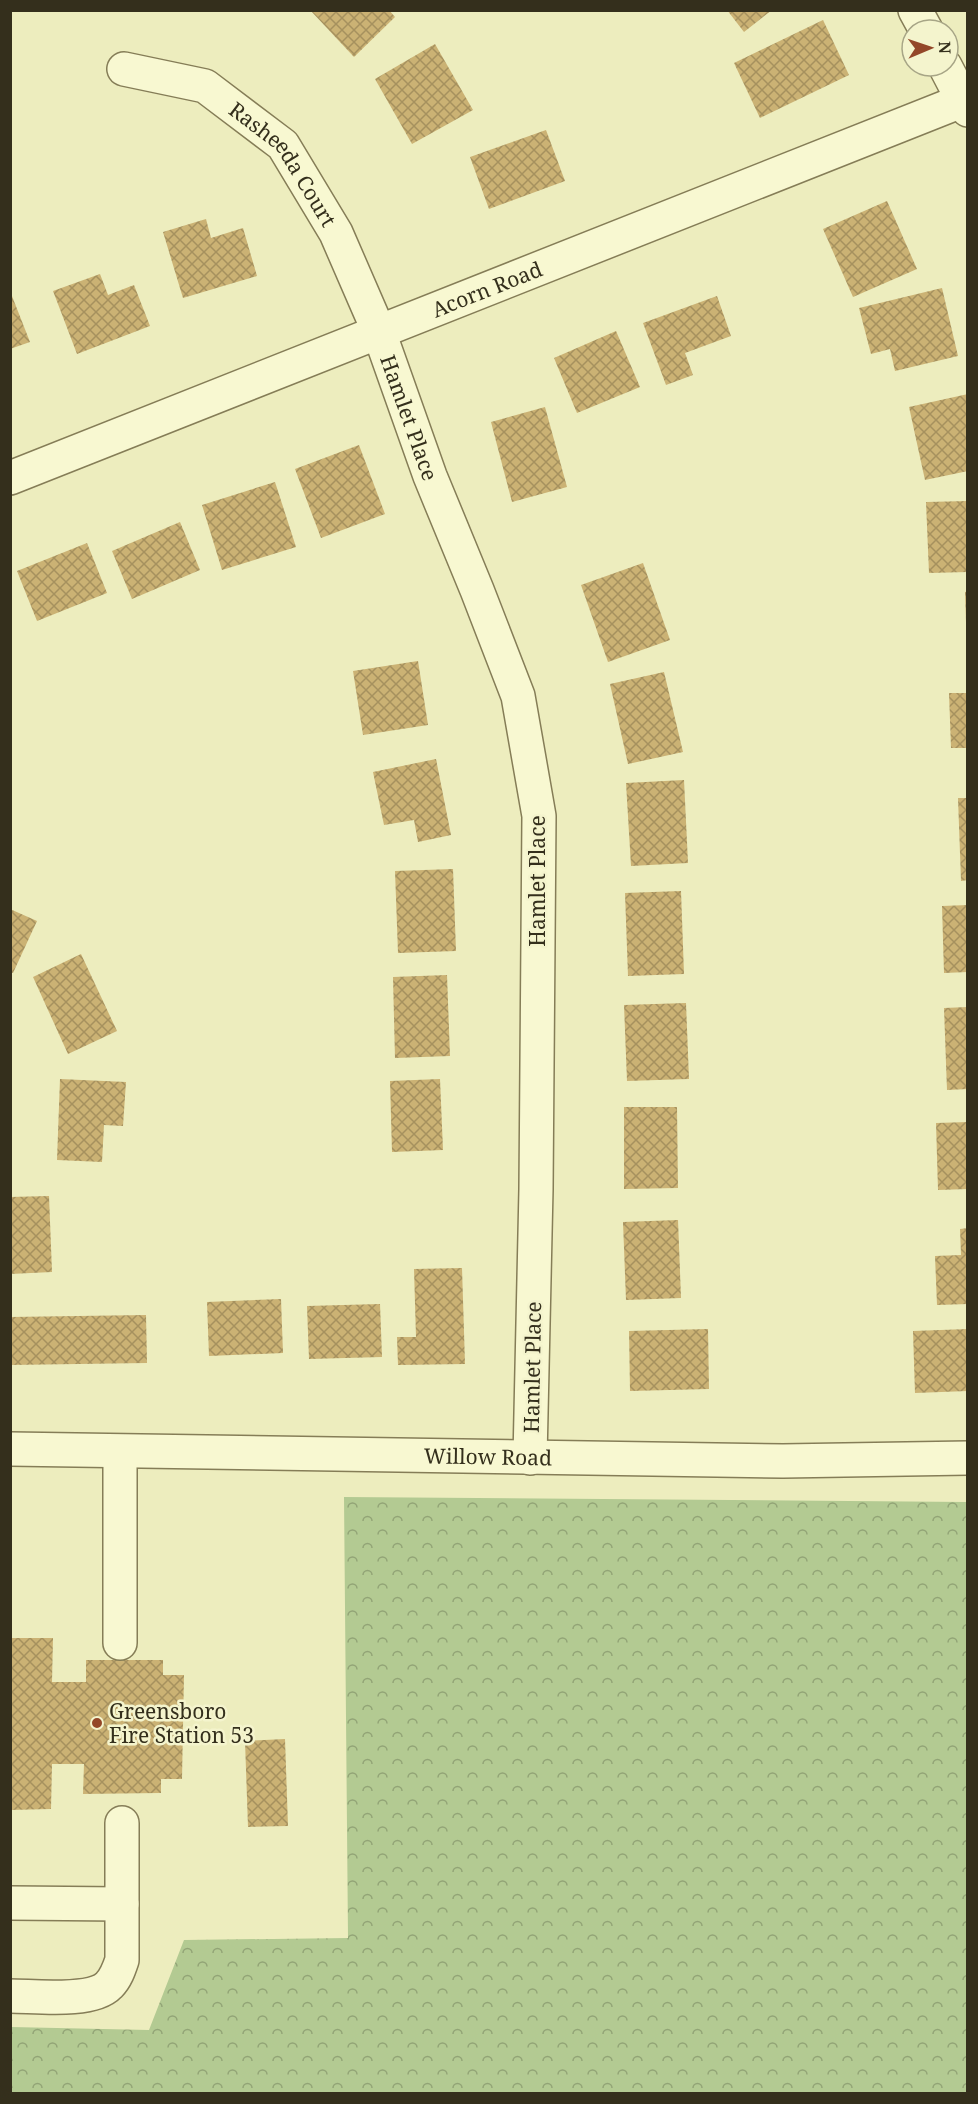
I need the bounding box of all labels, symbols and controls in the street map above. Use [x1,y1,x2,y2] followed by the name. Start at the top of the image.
[900,18,960,78] north arrow
[934,41,956,55] text: N
[224,95,343,232] street label: Rasheeda Court
[428,255,546,323] street label: Acorn Road
[374,351,444,484] street label: Hamlet Place
[523,815,551,947] street label: Hamlet Place
[517,1301,547,1433] street label: Hamlet Place
[424,1441,552,1471] street label: Willow Road
[109,1697,254,1749] place label: Greensboro Fire Station 53
[90,1716,104,1730] marker: Greensboro Fire Station 53

